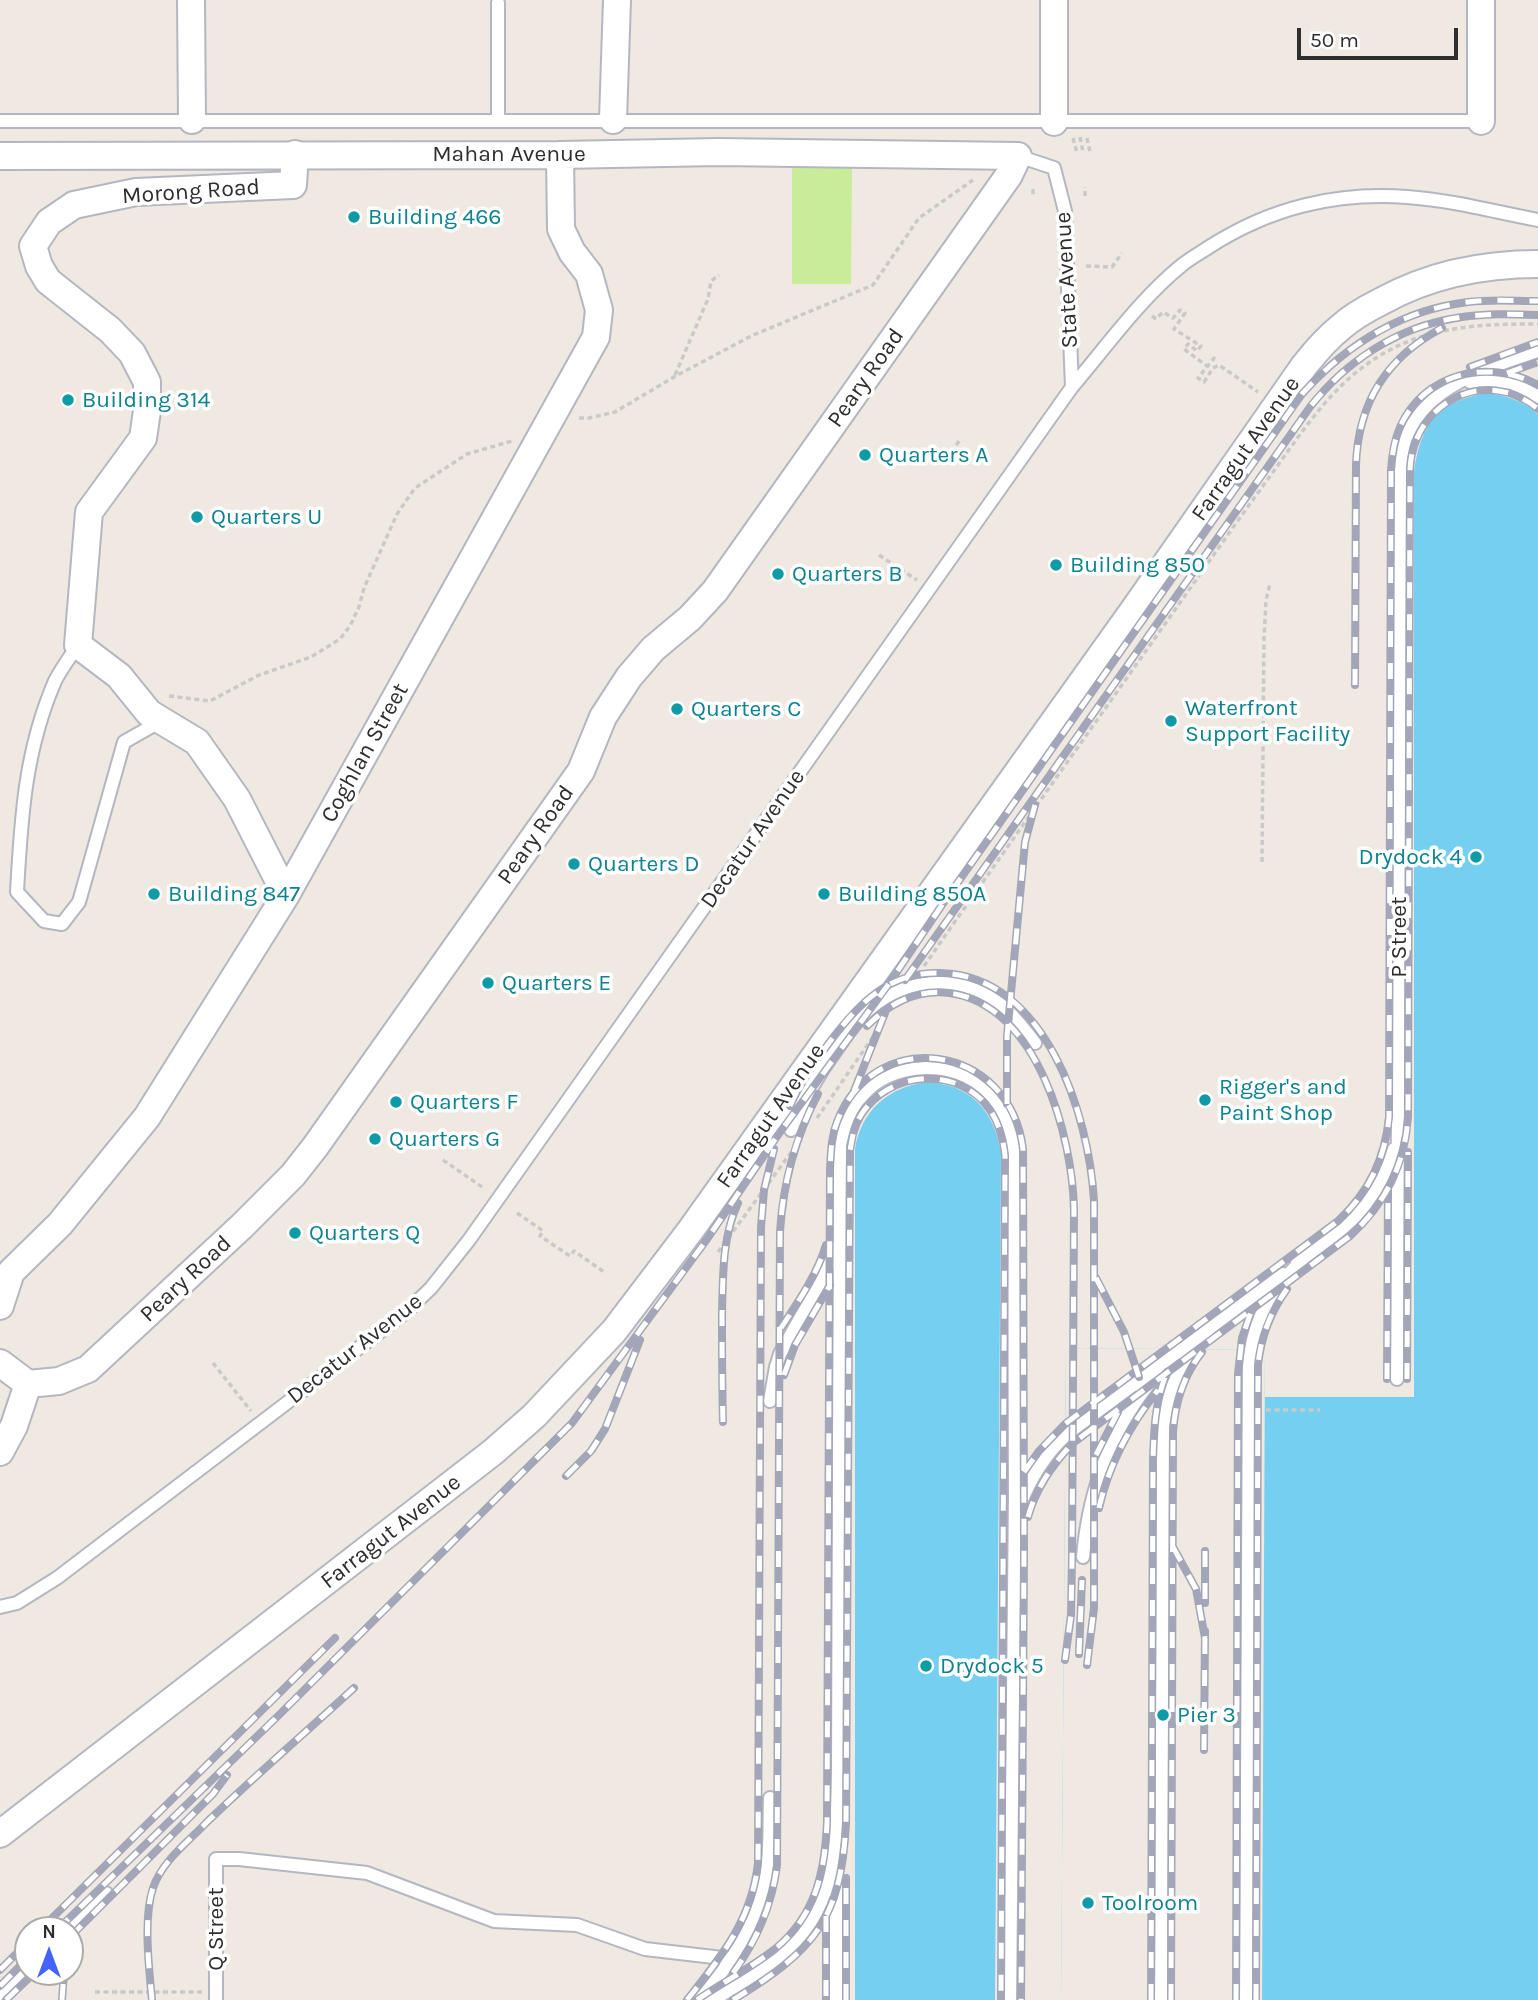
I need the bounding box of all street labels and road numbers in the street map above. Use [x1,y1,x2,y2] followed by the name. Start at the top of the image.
[432,140,586,168] street label: Mahan Avenue
[121,173,261,211] street label: Morong Road
[1050,211,1084,349] street label: State Avenue
[822,323,910,433] street label: Peary Road
[1186,371,1306,527] street label: Farragut Avenue
[315,678,415,828] street label: Coghlan Street
[695,764,811,914] street label: Decatur Avenue
[492,780,580,890] street label: Peary Road
[1385,896,1413,978] street label: P Street
[711,1038,831,1194] street label: Farragut Avenue
[135,1230,237,1328] street label: Peary Road
[282,1288,428,1410] street label: Decatur Avenue
[315,1469,467,1595] street label: Farragut Avenue
[202,1887,230,1971] street label: Q Street

